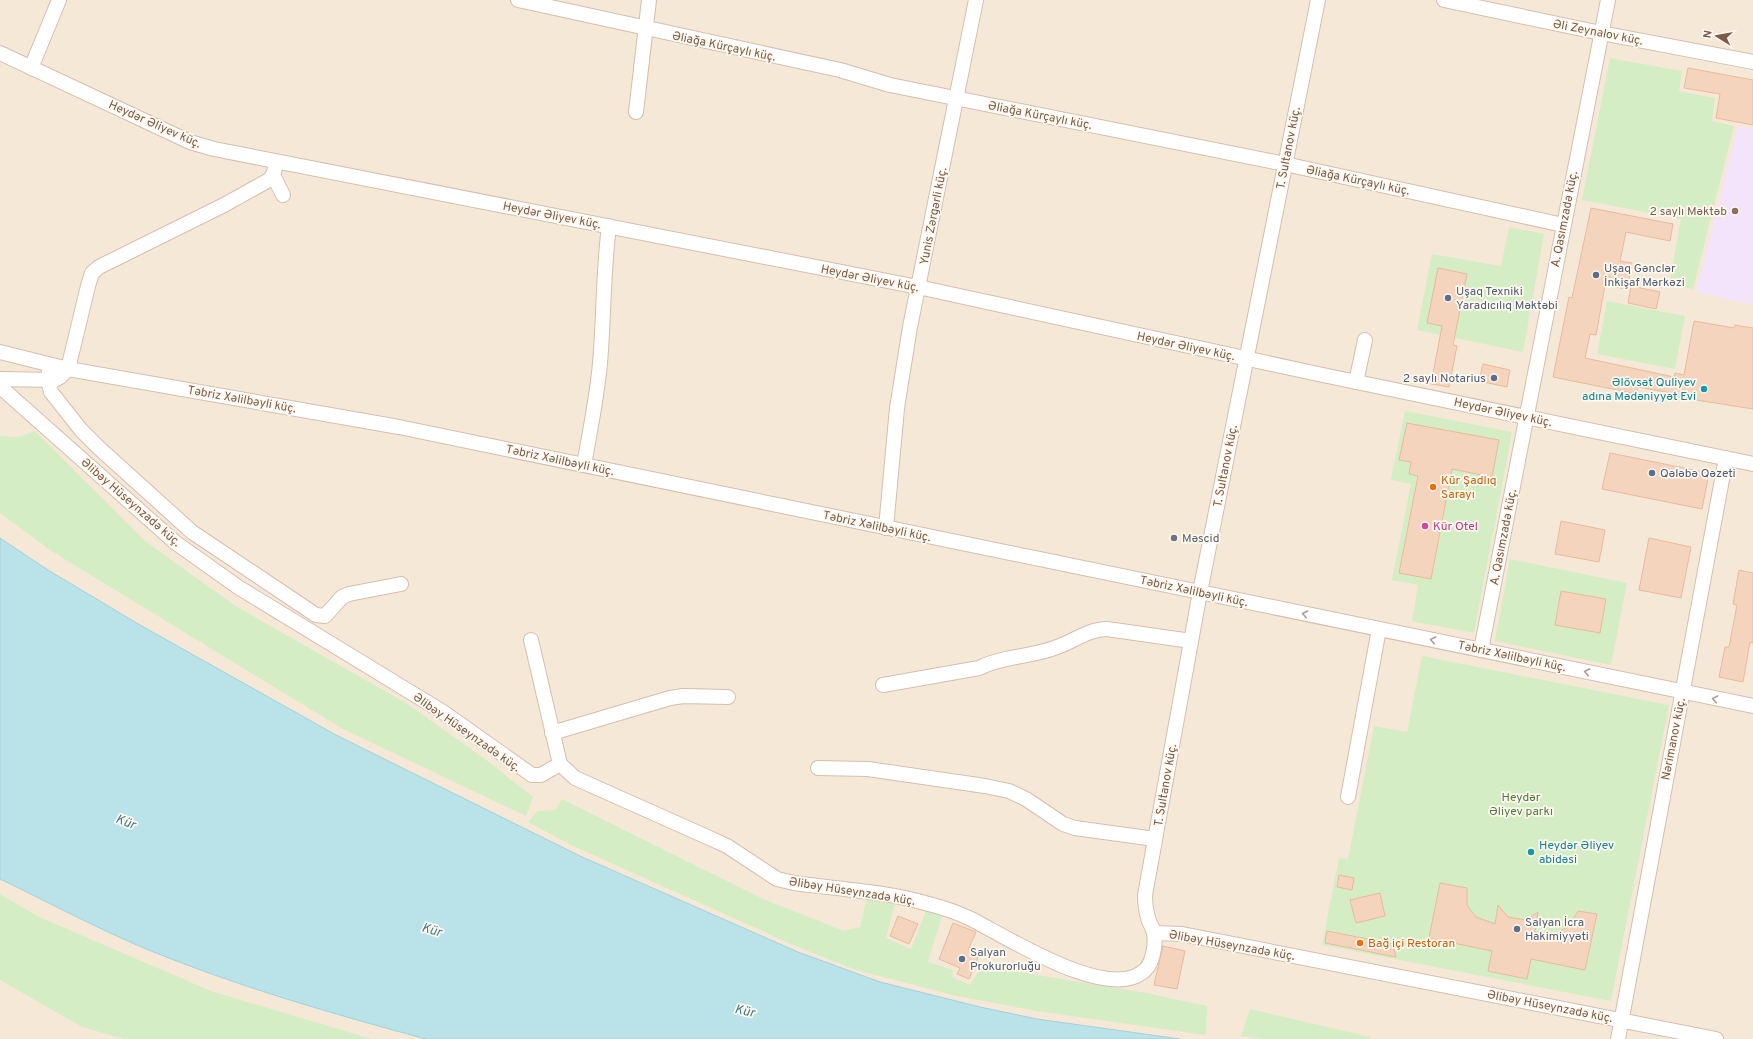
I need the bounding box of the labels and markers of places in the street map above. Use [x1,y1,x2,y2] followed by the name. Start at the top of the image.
[1650,204,1727,220] place label: 2 saylı Məktəb
[1730,206,1740,216] marker: 2 saylı Məktəb
[1604,261,1685,291] place label: Uşaq Gənclər İnkişaf Mərkəzi
[1591,270,1601,280] marker: Uşaq Gənclər İnkişaf Mərkəzi
[1456,284,1558,314] place label: Uşaq Texniki Yaradıcılıq Məktəbi
[1443,293,1453,303] marker: Uşaq Texniki Yaradıcılıq Məktəbi
[1403,371,1486,387] place label: 2 saylı Notarius
[1489,373,1499,383] marker: 2 saylı Notarius
[1582,375,1696,405] place label: Əlövsət Quliyev adına Mədəniyyət Evi
[1699,384,1709,394] marker: Əlövsət Quliyev adına Mədəniyyət Evi
[1660,466,1736,482] place label: Qələbə Qəzeti
[1647,468,1657,478] marker: Qələbə Qəzeti
[1441,473,1496,503] place label: Kür Şadlıq Sarayı
[1428,482,1438,492] marker: Kür Şadlıq Sarayı
[1433,519,1478,535] place label: Kür Otel
[1420,521,1430,531] marker: Kür Otel
[1182,531,1219,547] place label: Məscid
[1169,533,1179,543] marker: Məscid
[1539,838,1614,868] place label: Heydər Əliyev abidəsi
[1526,847,1536,857] marker: Heydər Əliyev abidəsi
[1525,915,1589,945] place label: Salyan İcra Hakimiyyəti
[1512,924,1522,934] marker: Salyan İcra Hakimiyyəti
[1368,936,1455,952] place label: Bağ içi Restoran
[1355,938,1365,948] marker: Bağ içi Restoran
[970,945,1041,975] place label: Salyan Prokurorluğu
[957,954,967,964] marker: Salyan Prokurorluğu

